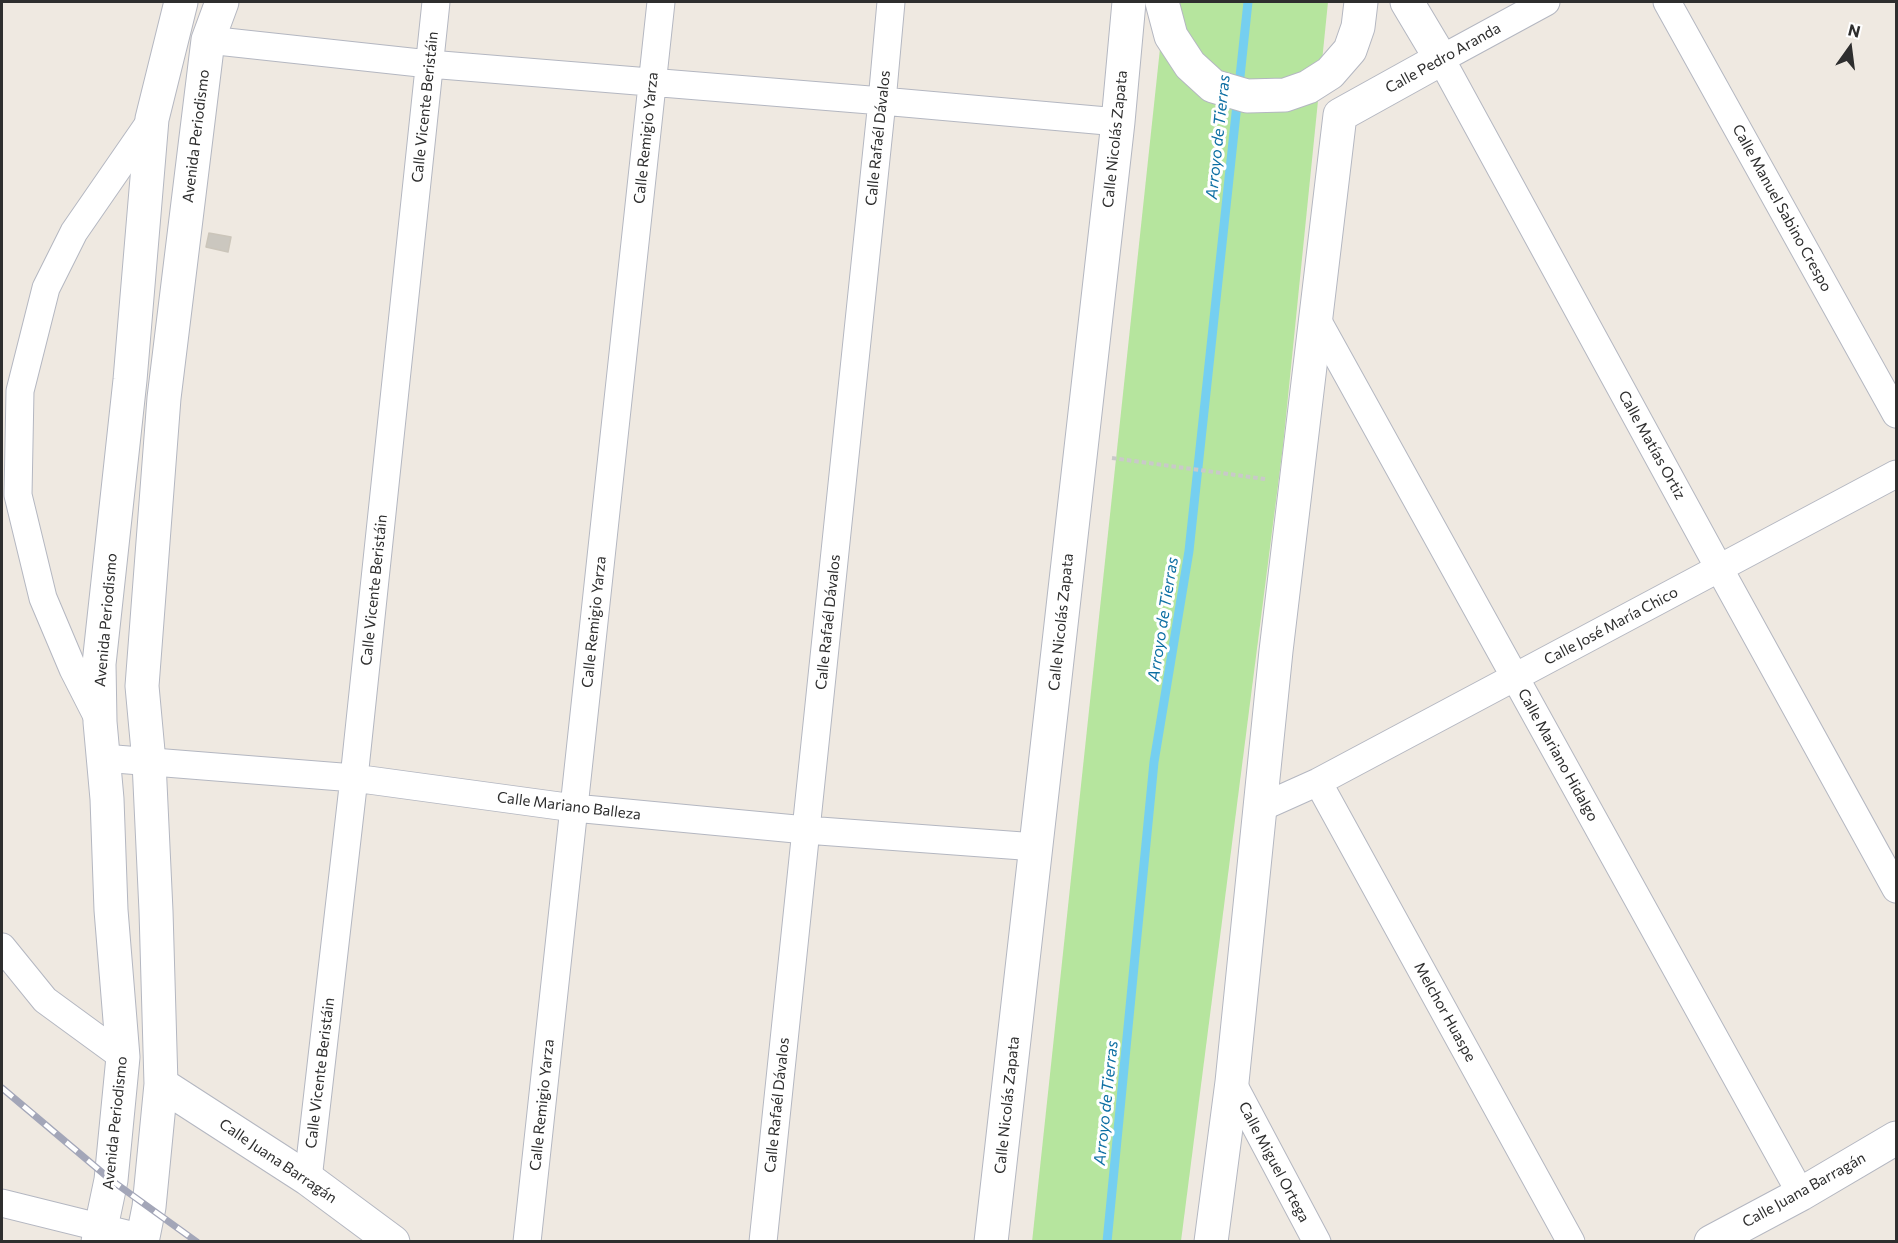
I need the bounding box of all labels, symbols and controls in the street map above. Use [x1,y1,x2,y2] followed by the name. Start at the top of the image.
[1820,18,1880,78] north arrow
[1382,19,1504,97] street label: Calle Pedro Aranda
[1846,19,1863,41] text: N
[408,30,442,184] street label: Calle Vicente Beristáin
[179,68,213,204] street label: Avenida Periodismo
[862,69,894,207] street label: Calle Rafaél Dávalos
[1099,69,1131,209] street label: Calle Nicolás Zapata
[630,71,662,205] street label: Calle Remigio Yarza
[1202,74,1234,200] water label: Arroyo de Tierras
[1728,121,1836,295] street label: Calle Manuel Sabino Crespo
[1615,387,1689,503] street label: Calle Matías Ortiz
[357,513,391,667] street label: Calle Vicente Beristáin
[91,552,121,688] street label: Avenida Periodismo
[1045,552,1077,692] street label: Calle Nicolás Zapata
[812,553,844,691] street label: Calle Rafaél Dávalos
[578,555,610,689] street label: Calle Remigio Yarza
[1144,556,1182,682] water label: Arroyo de Tierras
[1541,583,1681,669] street label: Calle José María Chico
[1514,685,1602,825] street label: Calle Mariano Hidalgo
[496,788,642,824] street label: Calle Mariano Balleza
[1410,959,1480,1065] street label: Melchor Huaspe
[302,996,338,1150] street label: Calle Vicente Beristáin
[991,1035,1023,1175] street label: Calle Nicolás Zapata
[761,1036,793,1174] street label: Calle Rafaél Dávalos
[526,1038,558,1172] street label: Calle Remigio Yarza
[1090,1040,1122,1166] water label: Arroyo de Tierras
[99,1055,131,1191] street label: Avenida Periodismo
[1235,1099,1313,1225] street label: Calle Miguel Ortega
[216,1115,340,1207] street label: Calle Juana Barragán
[1739,1149,1869,1231] street label: Calle Juana Barragán

